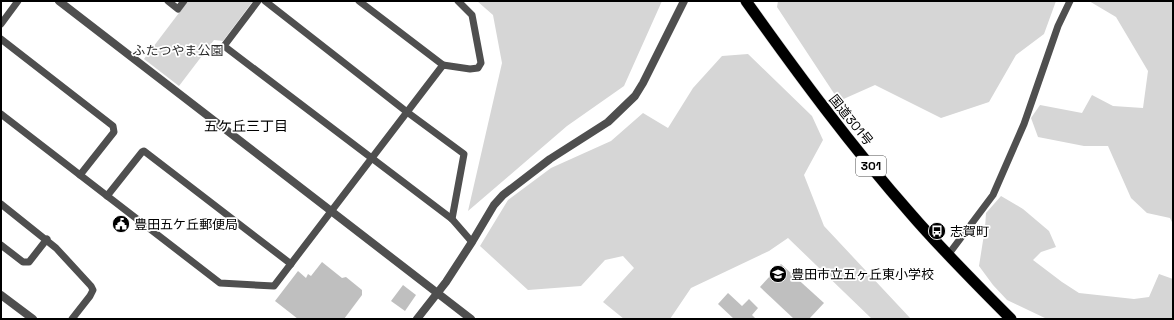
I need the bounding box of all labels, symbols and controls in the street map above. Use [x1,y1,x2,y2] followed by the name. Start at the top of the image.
[132,42,224,59] park label: ふたつやま公園
[825,91,877,149] street label: 国道301号
[204,117,288,135] district label: 五ケ丘三丁目
[856,156,886,176] road number: 301
[111,214,131,234] public building icon: 豊田五ケ丘郵便局
[134,216,238,233] place label: 豊田五ケ丘郵便局
[927,221,947,241] bus stop icon: 志賀町
[950,223,989,240] place label: 志賀町
[768,264,788,284] school or university icon: 豊田市立五ヶ丘東小学校
[791,266,934,283] place label: 豊田市立五ヶ丘東小学校

